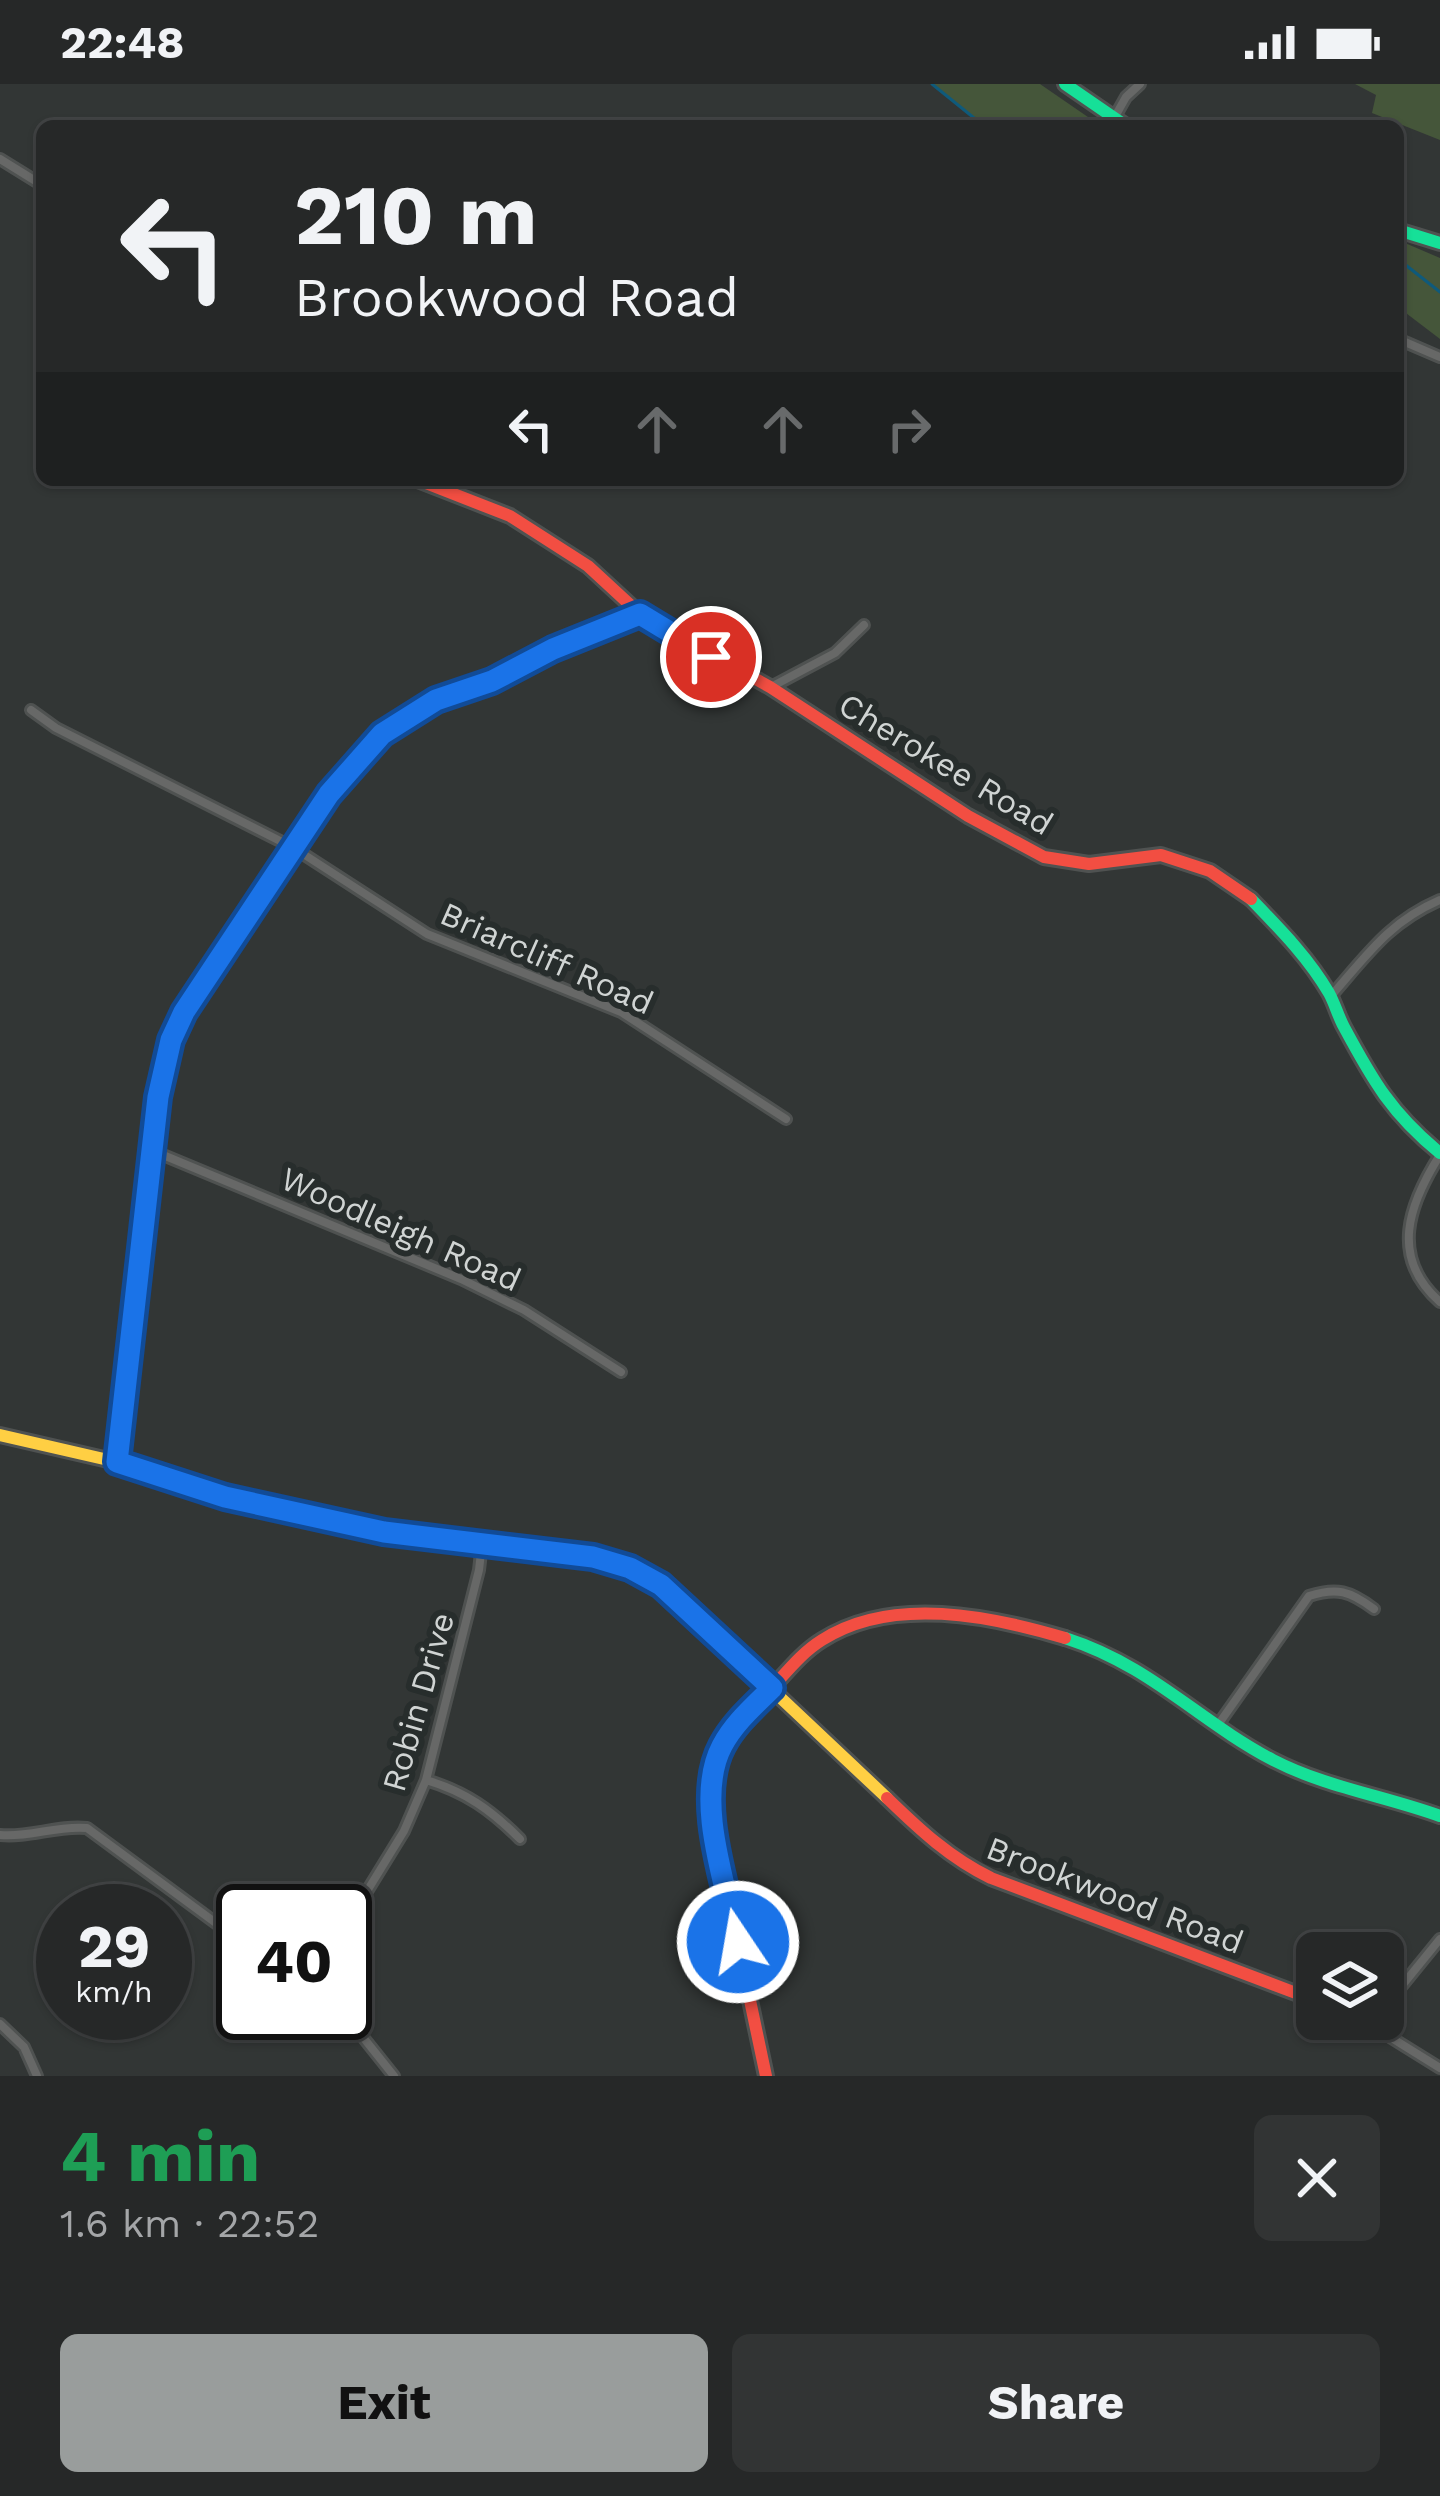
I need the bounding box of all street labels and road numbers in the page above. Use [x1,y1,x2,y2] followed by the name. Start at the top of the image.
[832,685,1060,843] street label: Cherokee Road
[434,894,660,1022] street label: Briarcliff Road
[275,1159,527,1299] street label: Woodleigh Road
[374,1608,462,1796] street label: Robin Drive
[981,1828,1249,1962] street label: Brookwood Road

